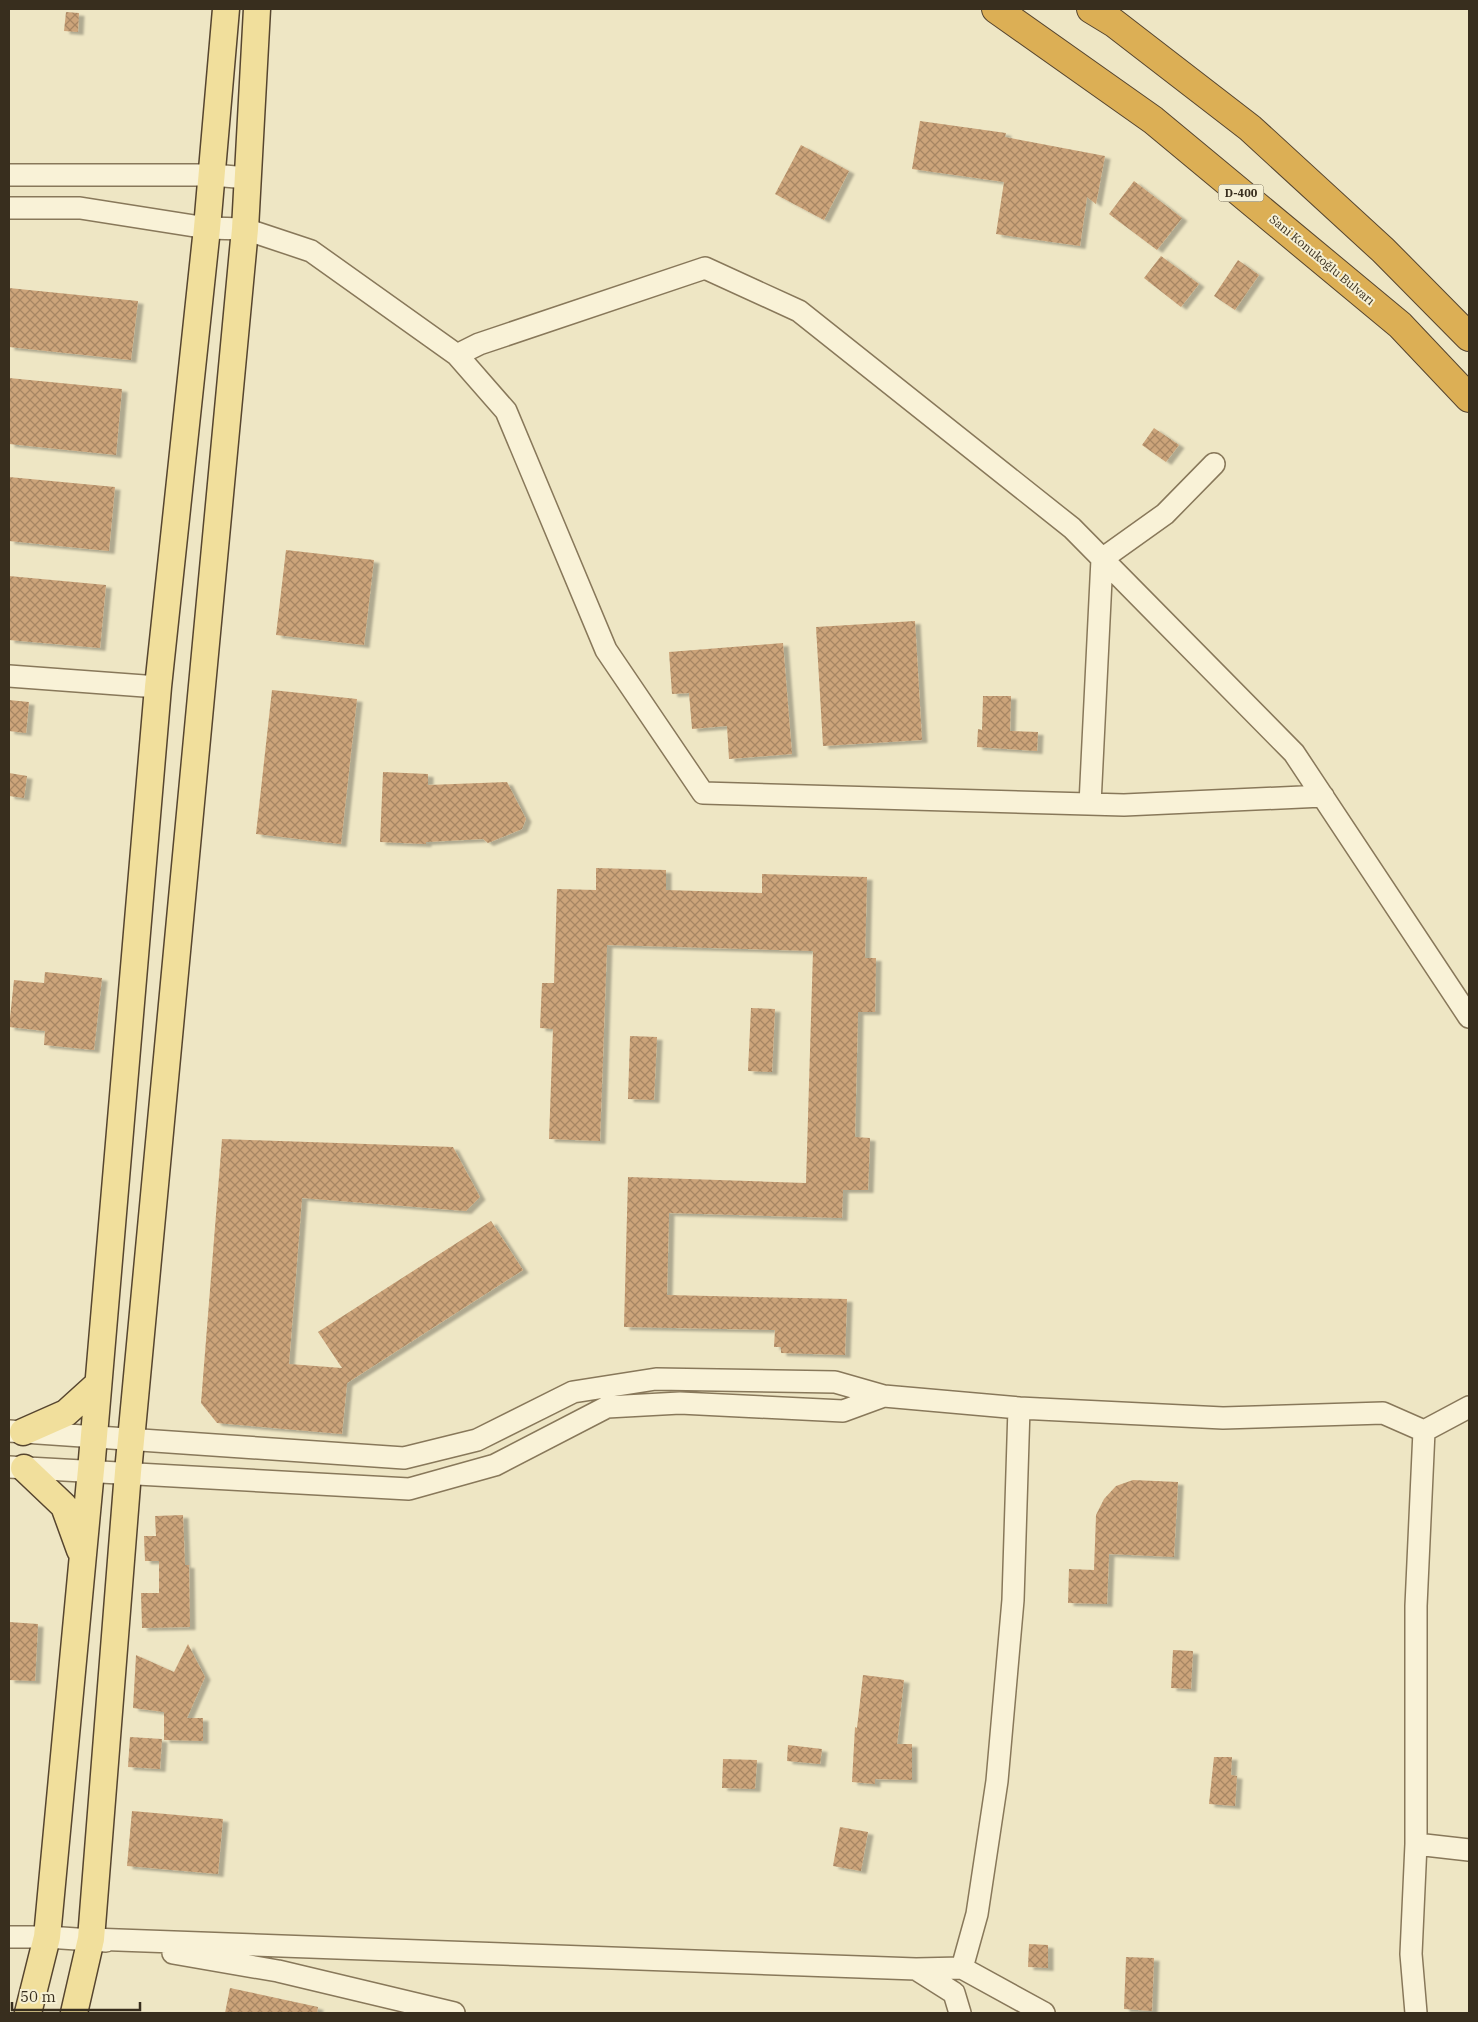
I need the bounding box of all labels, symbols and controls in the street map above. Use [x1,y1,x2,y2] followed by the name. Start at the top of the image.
[1218,184,1264,202] road number: D-400
[1267,211,1378,308] street label: Sani Konukoğlu Bulvarı
[12,1980,140,2012] scale bar
[20,1987,56,2006] text: 50 m

